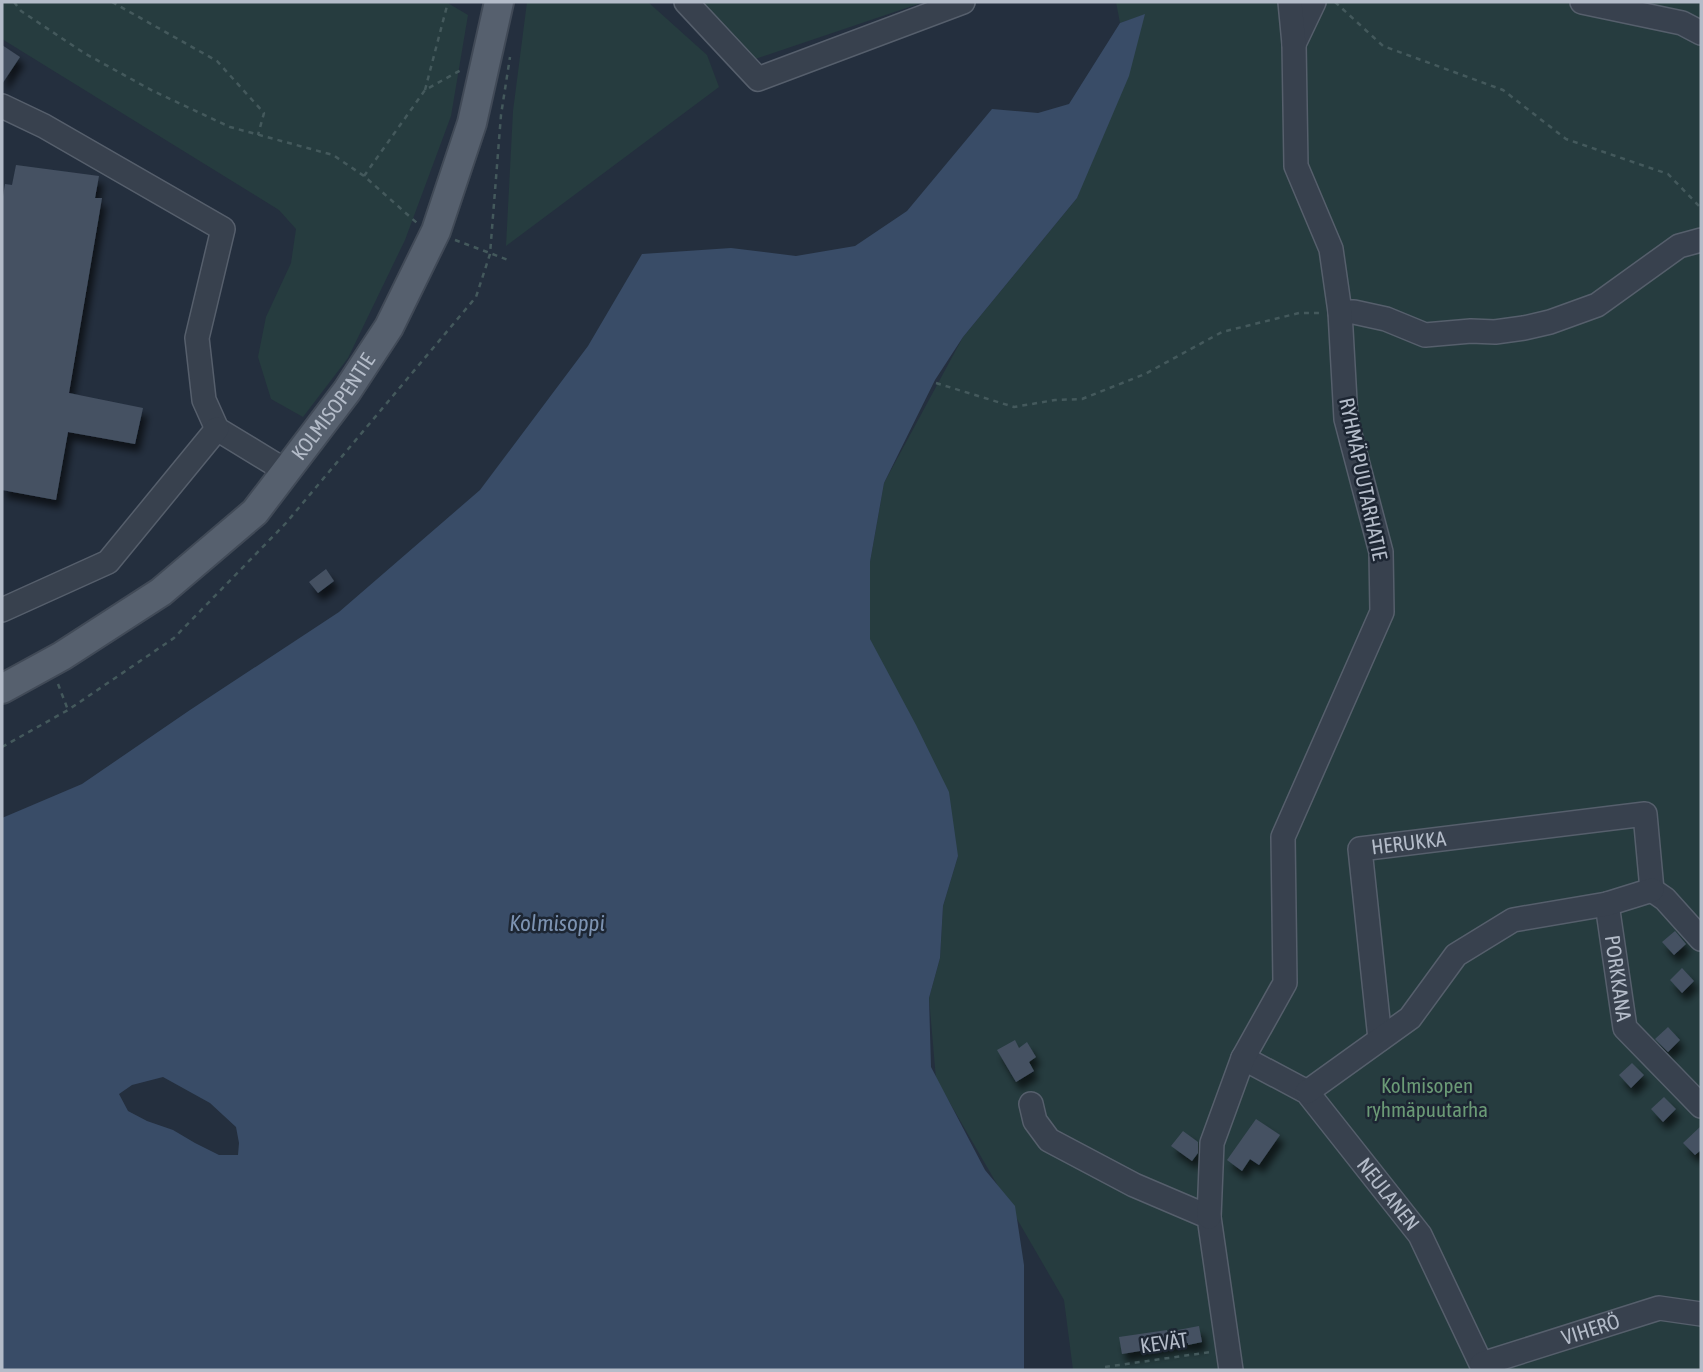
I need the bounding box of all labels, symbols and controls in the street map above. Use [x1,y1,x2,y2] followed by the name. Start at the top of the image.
[286,349,379,464] street label: KOLMISOPENTIE
[1335,395,1393,562] street label: RYHMÄPUUTARHATIE
[1370,825,1448,859] street label: HERUKKA
[509,910,605,936] water label: Kolmisoppi
[1601,933,1637,1023] street label: PORKKANA
[1366,1073,1488,1121] park label: Kolmisopen ryhmäpuutarha
[1353,1153,1425,1235] street label: NEULANEN
[1558,1308,1622,1349] street label: VIHERÖ
[1139,1327,1189,1357] street label: KEVÄT

